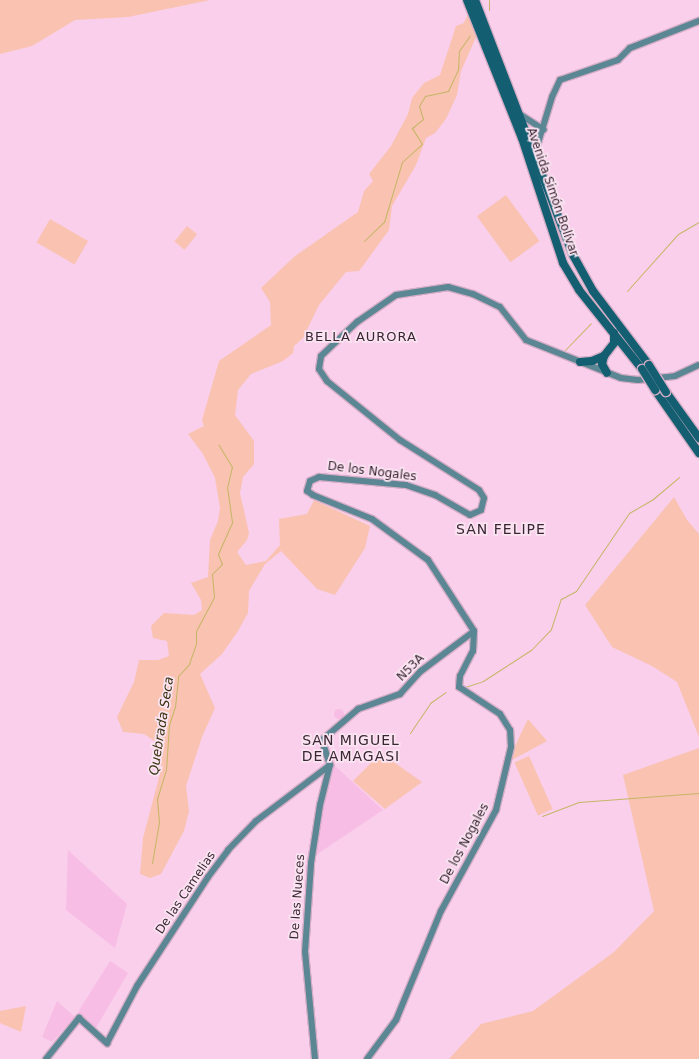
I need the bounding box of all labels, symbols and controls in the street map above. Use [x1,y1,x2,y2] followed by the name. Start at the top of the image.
[523,126,581,258] street label: Avenida Simón Bolívar
[305,329,417,345] district label: BELLA AURORA
[327,459,417,485] street label: De los Nogales
[456,521,546,537] district label: SAN FELIPE
[394,651,428,685] street label: N53A
[146,676,178,776] water label: Quebrada Seca
[302,732,400,764] district label: SAN MIGUEL DE AMAGASI
[438,801,492,887] street label: De los Nogales
[153,849,219,937] street label: De las Camelias
[288,854,308,940] street label: De las Nueces

